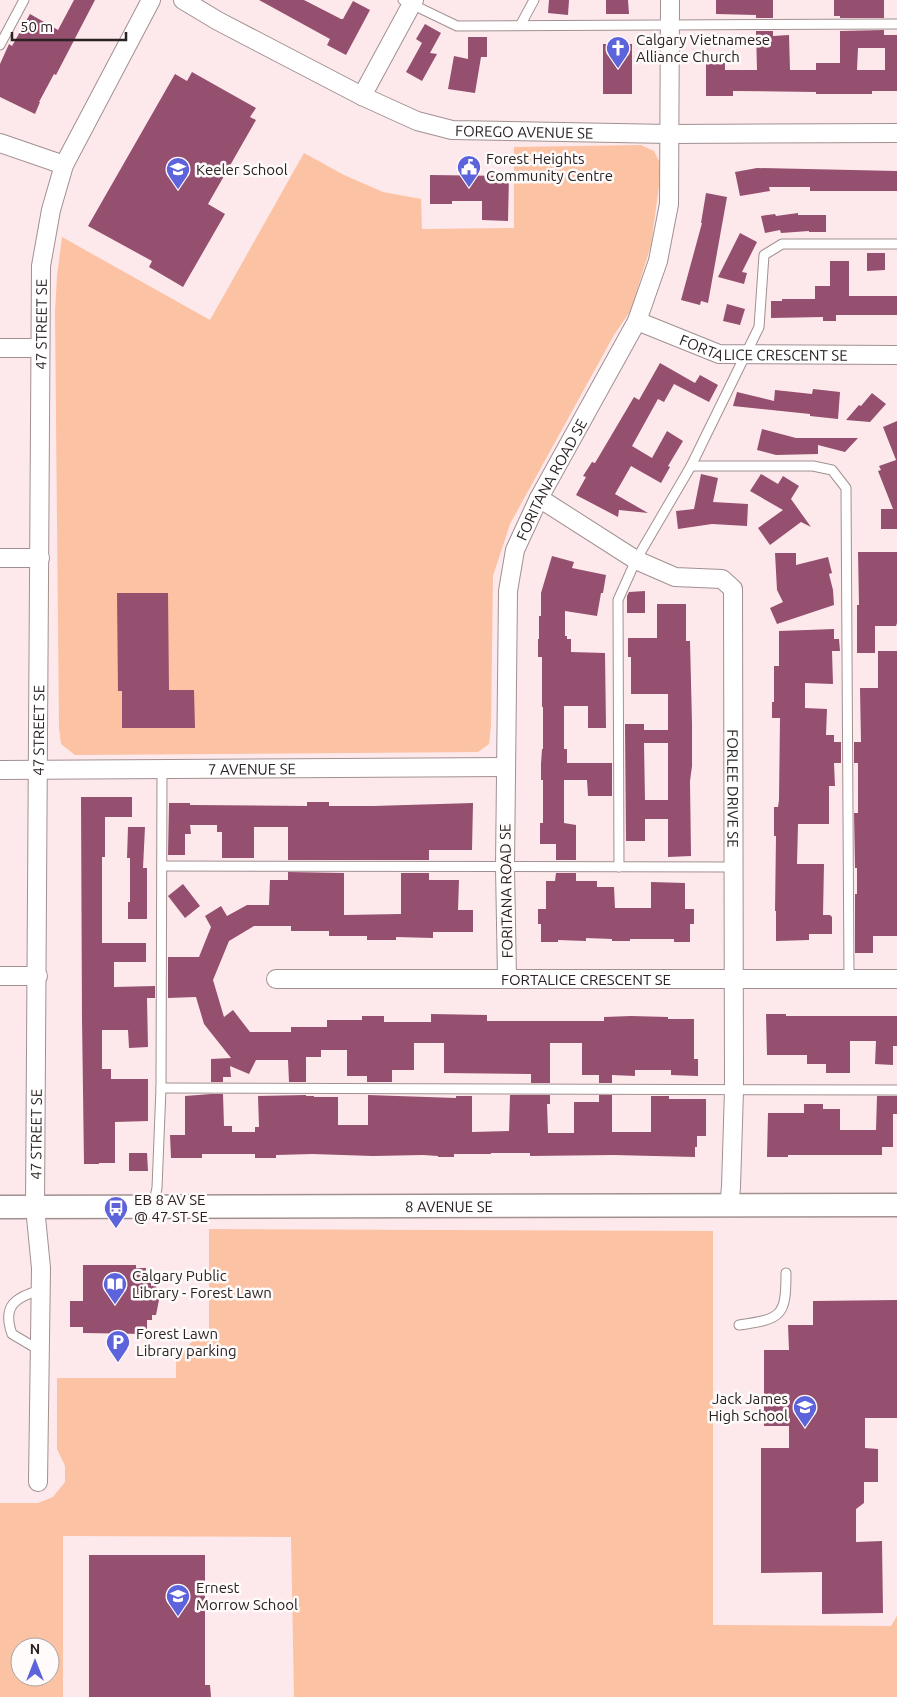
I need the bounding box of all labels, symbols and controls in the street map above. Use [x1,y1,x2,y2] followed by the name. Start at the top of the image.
[12,10,126,42] scale bar
[20,18,53,35] text: 50 m
[636,31,770,65] place label: Calgary Vietnamese Alliance Church
[605,35,631,69] church icon: Calgary Vietnamese Alliance Church
[455,122,594,141] street label: FOREGO AVENUE SE
[486,150,613,184] place label: Forest Heights Community Centre
[456,154,482,188] public building icon: Forest Heights Community Centre
[165,156,191,190] school or university icon: Keeler School
[196,161,288,178] place label: Keeler School
[32,279,49,370] street label: 47 STREET SE
[677,331,848,364] street label: FORTALICE CRESCENT SE
[512,416,590,543] street label: FORITANA ROAD SE
[29,685,47,776] street label: 47 STREET SE
[725,729,742,848] street label: FORLEE DRIVE SE
[208,760,296,777] street label: 7 AVENUE SE
[496,823,516,959] street label: FORITANA ROAD SE
[501,971,671,988] street label: FORTALICE CRESCENT SE
[27,1089,44,1180] street label: 47 STREET SE
[134,1191,208,1225] place label: EB 8 AV SE @ 47 ST SE
[103,1195,129,1229] bus stop icon: EB 8 AV SE @ 47 ST SE
[405,1197,493,1215] street label: 8 AVENUE SE
[132,1267,272,1301] place label: Calgary Public Library - Forest Lawn
[102,1271,128,1305] library icon: Calgary Public Library - Forest Lawn
[136,1325,237,1359] place label: Forest Lawn Library parking
[105,1329,131,1363] parking icon: Forest Lawn Library parking
[708,1390,788,1424] place label: Jack James High School
[792,1394,818,1428] school or university icon: Jack James High School
[196,1579,298,1613] place label: Ernest Morrow School
[165,1583,191,1617] school or university icon: Ernest Morrow School
[10,1637,60,1687] north arrow
[30,1641,40,1657] text: N

